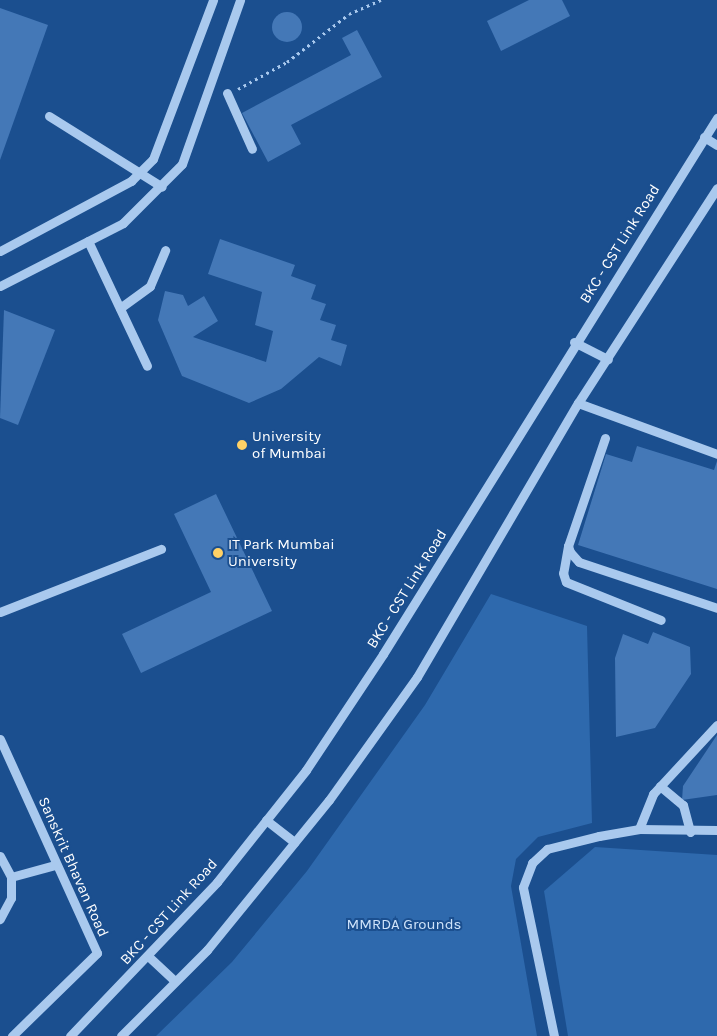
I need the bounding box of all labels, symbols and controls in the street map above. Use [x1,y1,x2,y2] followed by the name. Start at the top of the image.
[576,181,664,307] street label: BKC - CST Link Road
[252,427,326,462] place label: University of Mumbai
[236,439,248,451] marker: University of Mumbai
[363,526,451,652] street label: BKC - CST Link Road
[228,535,335,570] place label: IT Park Mumbai University
[212,547,224,559] marker: IT Park Mumbai University
[34,794,112,940] street label: Sanskrit Bhavan Road
[117,855,221,969] street label: BKC - CST Link Road
[347,916,461,934] park label: MMRDA Grounds

